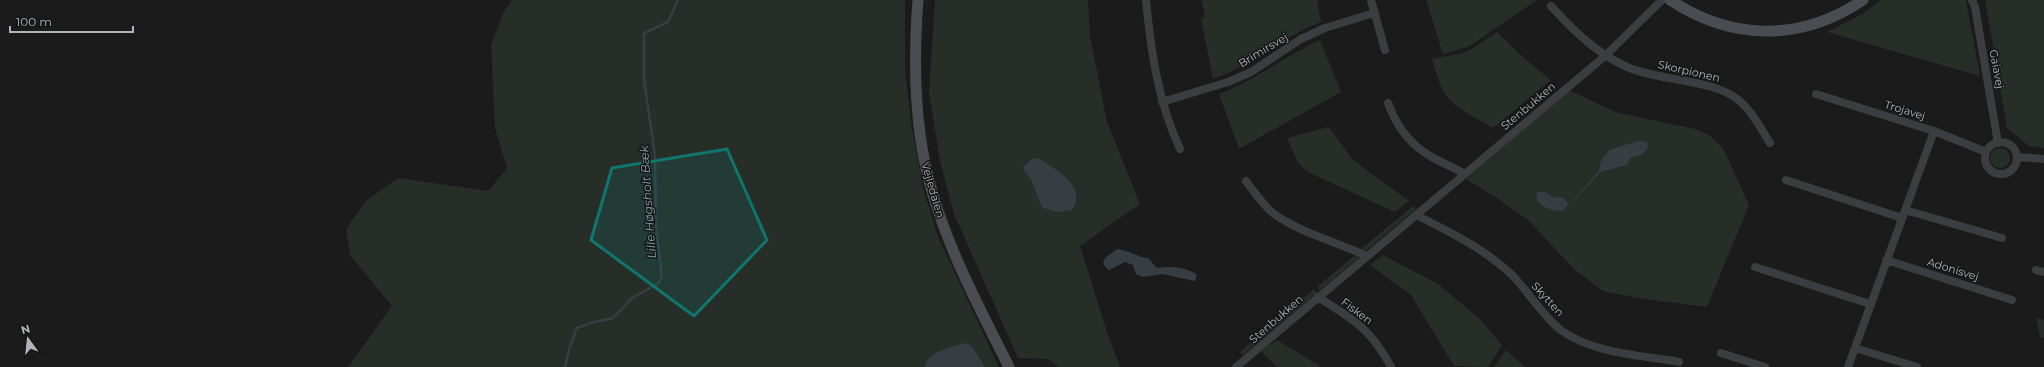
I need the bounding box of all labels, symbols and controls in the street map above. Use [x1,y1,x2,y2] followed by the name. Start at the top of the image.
[10,8,133,34] scale bar
[16,14,52,29] text: 100 m
[1236,30,1290,70] street label: Brimirsvej
[1987,48,2007,90] street label: Gaiavej
[1657,57,1721,85] street label: Skorpionen
[1498,79,1558,133] street label: Stenbukken
[1883,97,1927,123] street label: Trojavej
[636,144,659,259] water label: Lille Høgsholt Bæk
[918,161,948,219] street label: Vejledalen
[1926,255,1980,283] street label: Adonisvej
[1529,279,1567,319] street label: Skytten
[1246,292,1306,346] street label: Stenbukken
[1339,295,1375,327] street label: Fisken
[8,319,48,359] north arrow
[19,321,32,337] text: N

